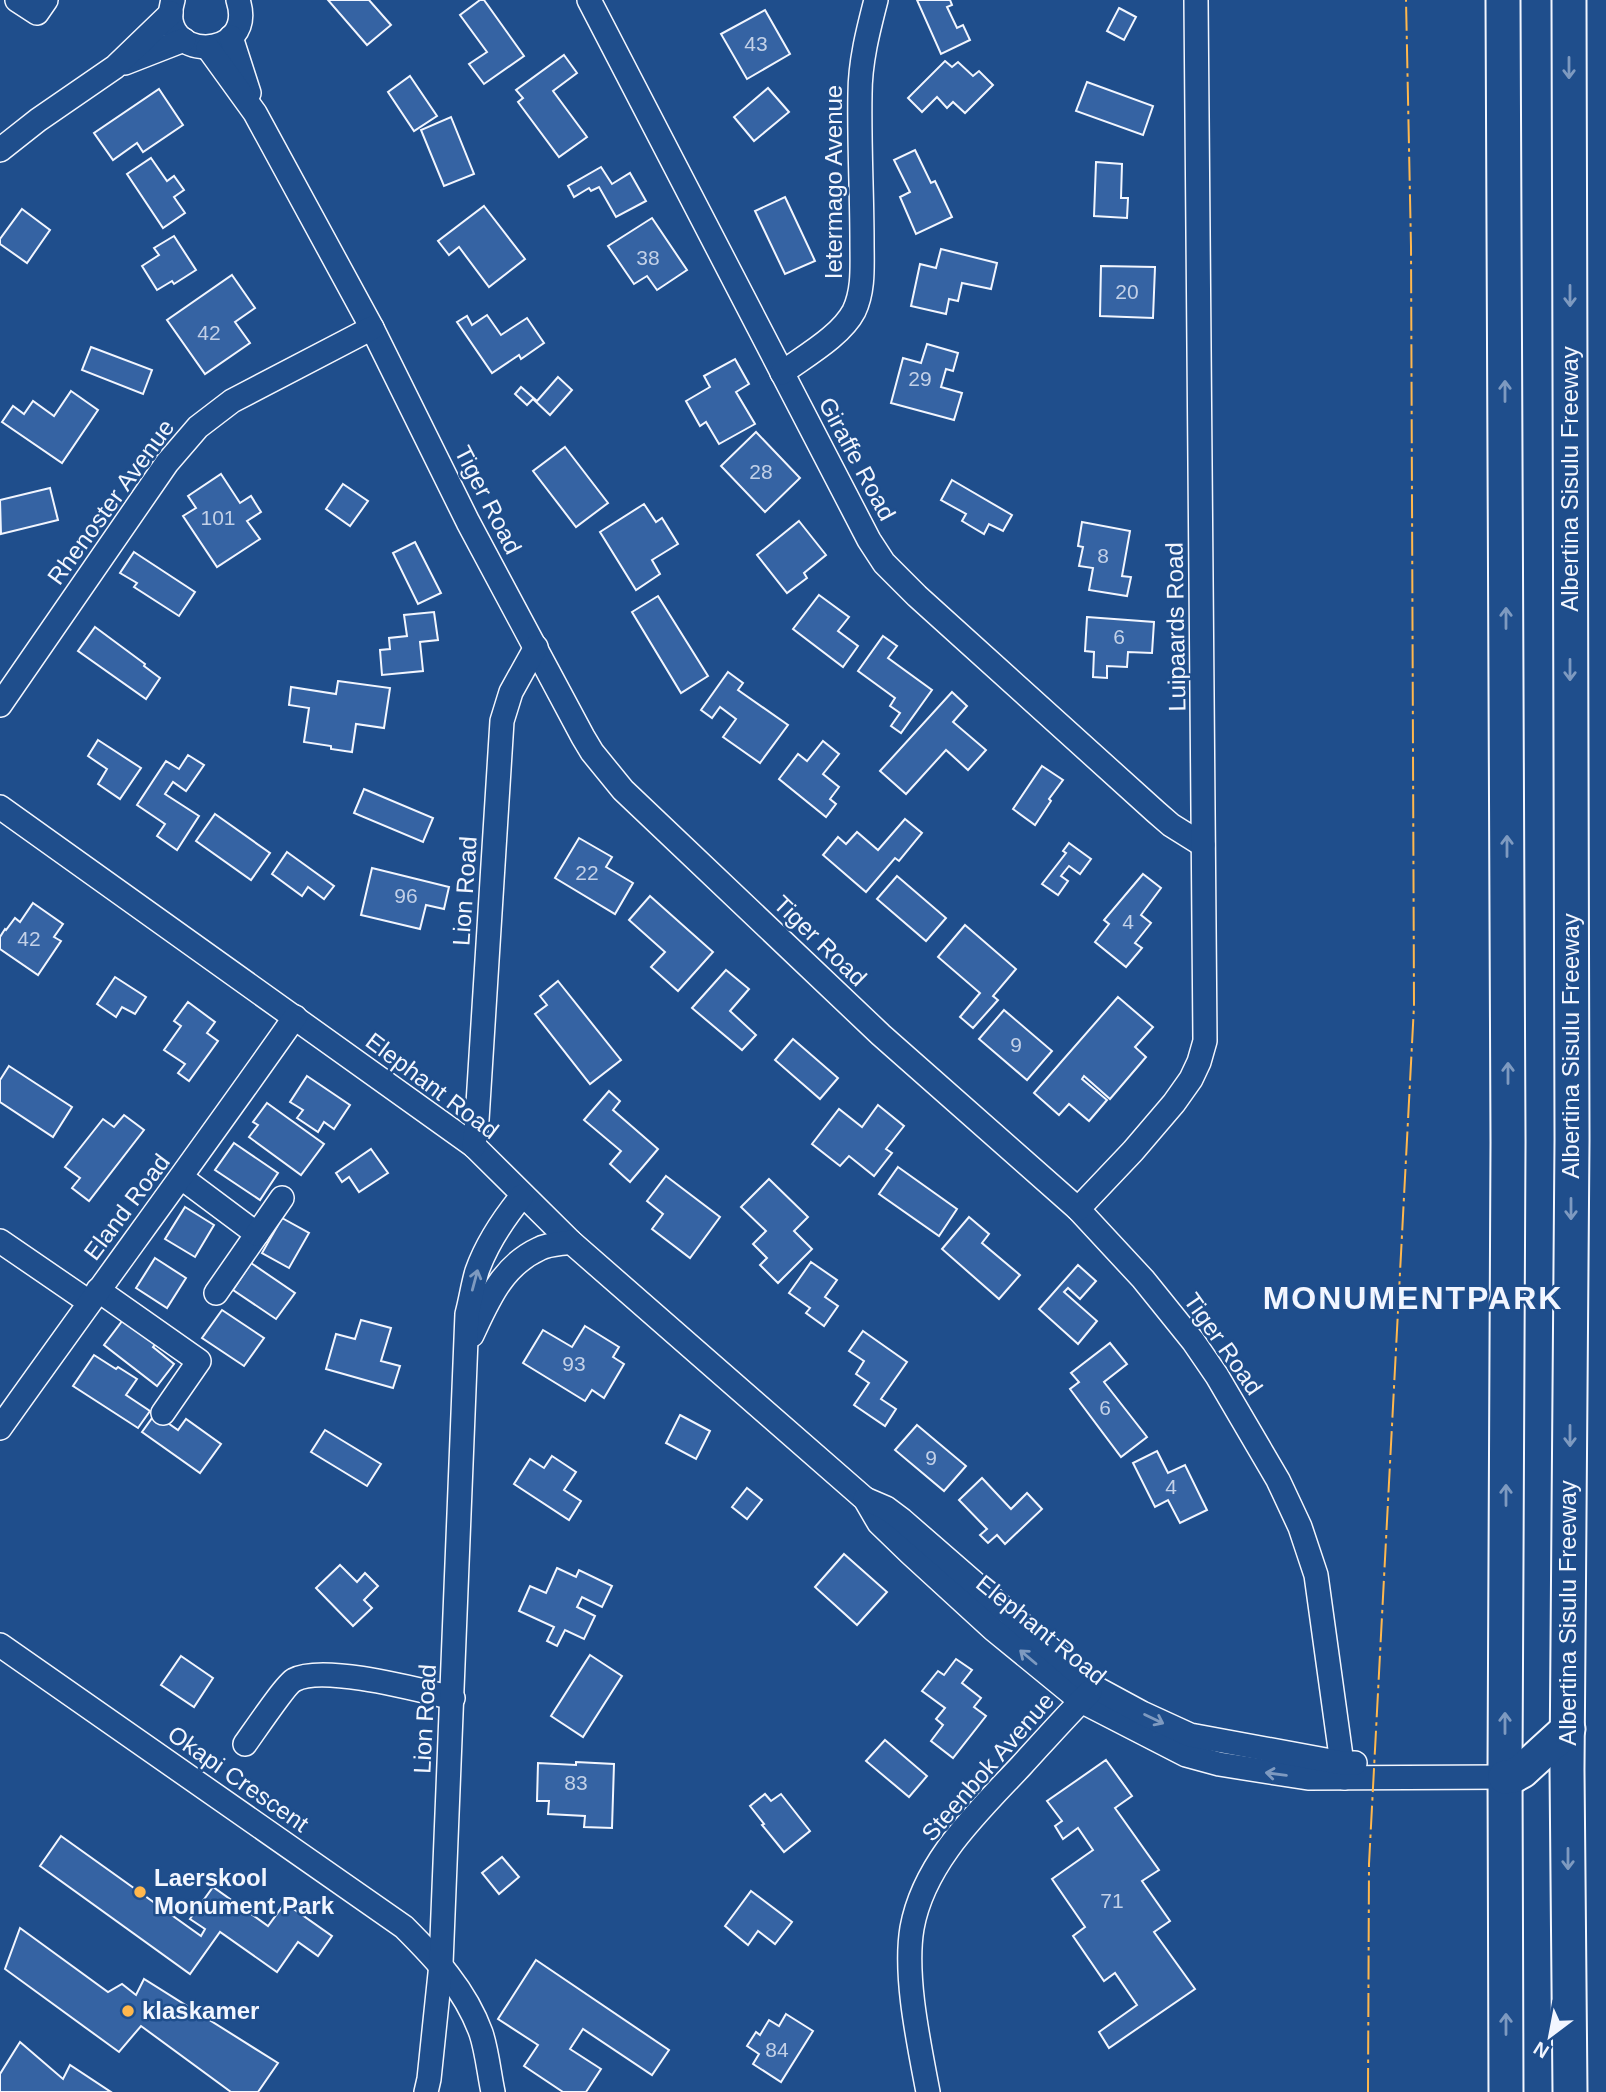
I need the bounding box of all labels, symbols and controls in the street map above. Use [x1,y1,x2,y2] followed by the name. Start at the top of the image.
[744,32,768,55] house number: 43
[1562,56,1576,79] one-way arrow
[820,85,847,279] street label: Ietermago Avenue
[636,246,660,269] house number: 38
[1115,280,1139,303] house number: 20
[1563,284,1577,307] one-way arrow
[197,321,221,344] house number: 42
[1556,346,1583,612] street label: Albertina Sisulu Freeway
[908,367,932,390] house number: 29
[1498,380,1512,403] one-way arrow
[814,393,901,525] street label: Giraffe Road
[42,414,179,589] street label: Rhenoster Avenue
[450,441,527,558] street label: Tiger Road
[749,460,773,483] house number: 28
[200,506,236,529] house number: 101
[1161,542,1190,712] street label: Luipaards Road
[1097,544,1109,567] house number: 8
[1499,607,1513,630] one-way arrow
[1113,625,1125,648] house number: 6
[1563,658,1577,681] one-way arrow
[447,835,482,946] street label: Lion Road
[1500,835,1514,858] one-way arrow
[575,861,599,884] house number: 22
[394,884,418,907] house number: 96
[769,890,872,991] street label: Tiger Road
[1122,910,1134,933] house number: 4
[1557,913,1584,1179] street label: Albertina Sisulu Freeway
[17,927,41,950] house number: 42
[361,1027,504,1144] street label: Elephant Road
[1010,1033,1022,1056] house number: 9
[1501,1062,1514,1085] one-way arrow
[78,1148,175,1265] street label: Eland Road
[1564,1197,1578,1220] one-way arrow
[469,1269,482,1292] one-way arrow
[1263,1280,1563,1316] district label: MONUMENTPARK
[1179,1288,1268,1400] street label: Tiger Road
[562,1352,586,1375] house number: 93
[1099,1396,1111,1419] house number: 6
[1563,1424,1576,1447] one-way arrow
[925,1446,937,1469] house number: 9
[1165,1475,1177,1498] house number: 4
[1554,1480,1581,1746] street label: Albertina Sisulu Freeway
[1499,1484,1513,1507] one-way arrow
[971,1569,1112,1690] street label: Elephant Road
[1020,1649,1038,1665] one-way arrow
[408,1664,441,1774] street label: Lion Road
[916,1687,1059,1846] street label: Steenbok Avenue
[1498,1712,1512,1735] one-way arrow
[1143,1713,1164,1727] one-way arrow
[163,1720,314,1837] street label: Okapi Crescent
[1265,1767,1288,1780] one-way arrow
[564,1771,588,1794] house number: 83
[1562,1848,1575,1871] one-way arrow
[154,1864,335,1919] place label: Laerskool Monument Park
[132,1884,148,1900] marker: Laerskool Monument Park
[1100,1889,1124,1912] house number: 71
[142,1997,259,2024] place label: klaskamer
[1515,2001,1585,2071] north arrow
[120,2003,136,2019] marker: klaskamer
[1499,2013,1513,2036] one-way arrow
[1530,2037,1553,2063] text: N
[765,2038,789,2061] house number: 84

